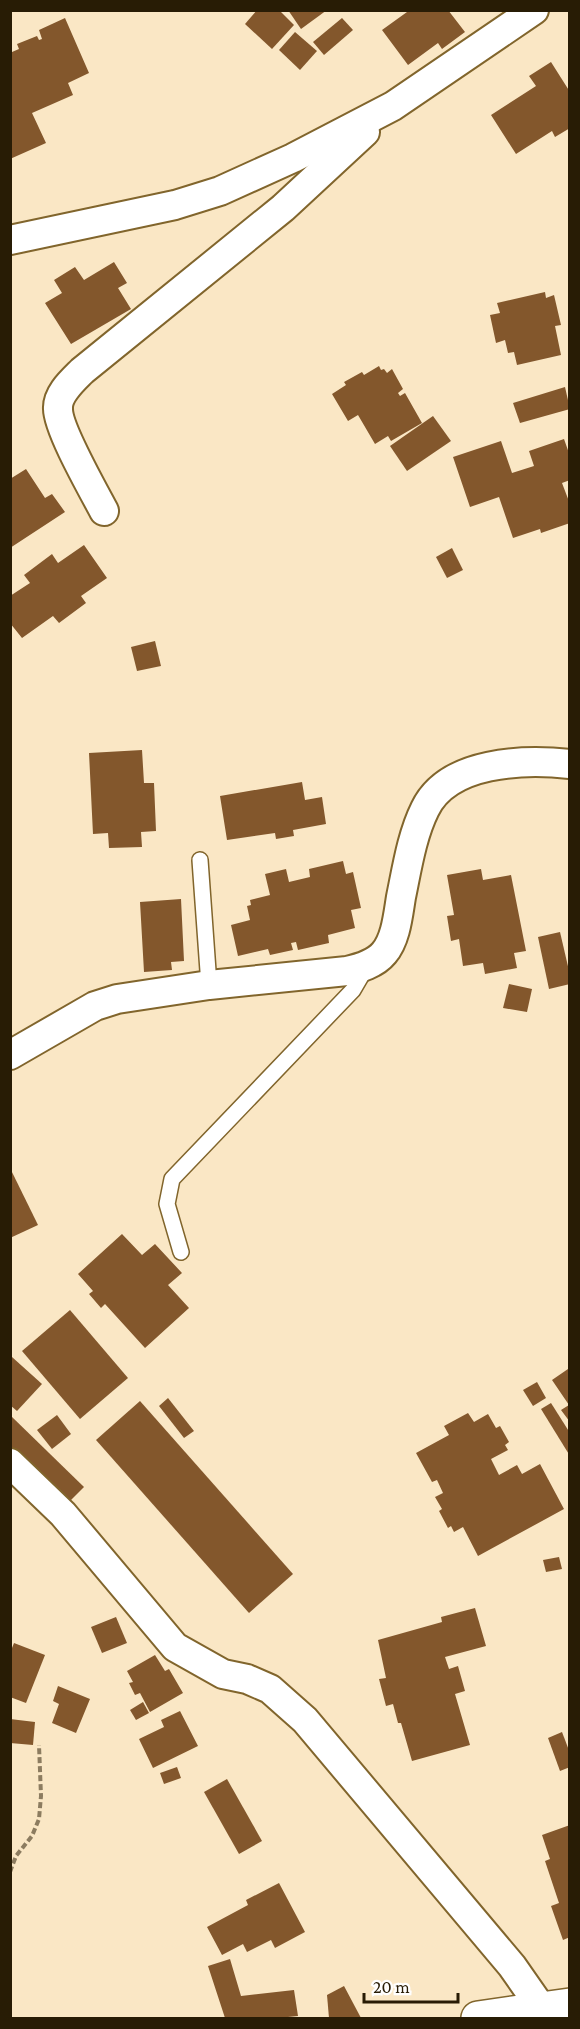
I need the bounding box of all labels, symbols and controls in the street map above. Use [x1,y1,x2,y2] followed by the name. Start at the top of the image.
[364,1966,458,2004] scale bar
[373,1977,410,1997] text: 20 m

